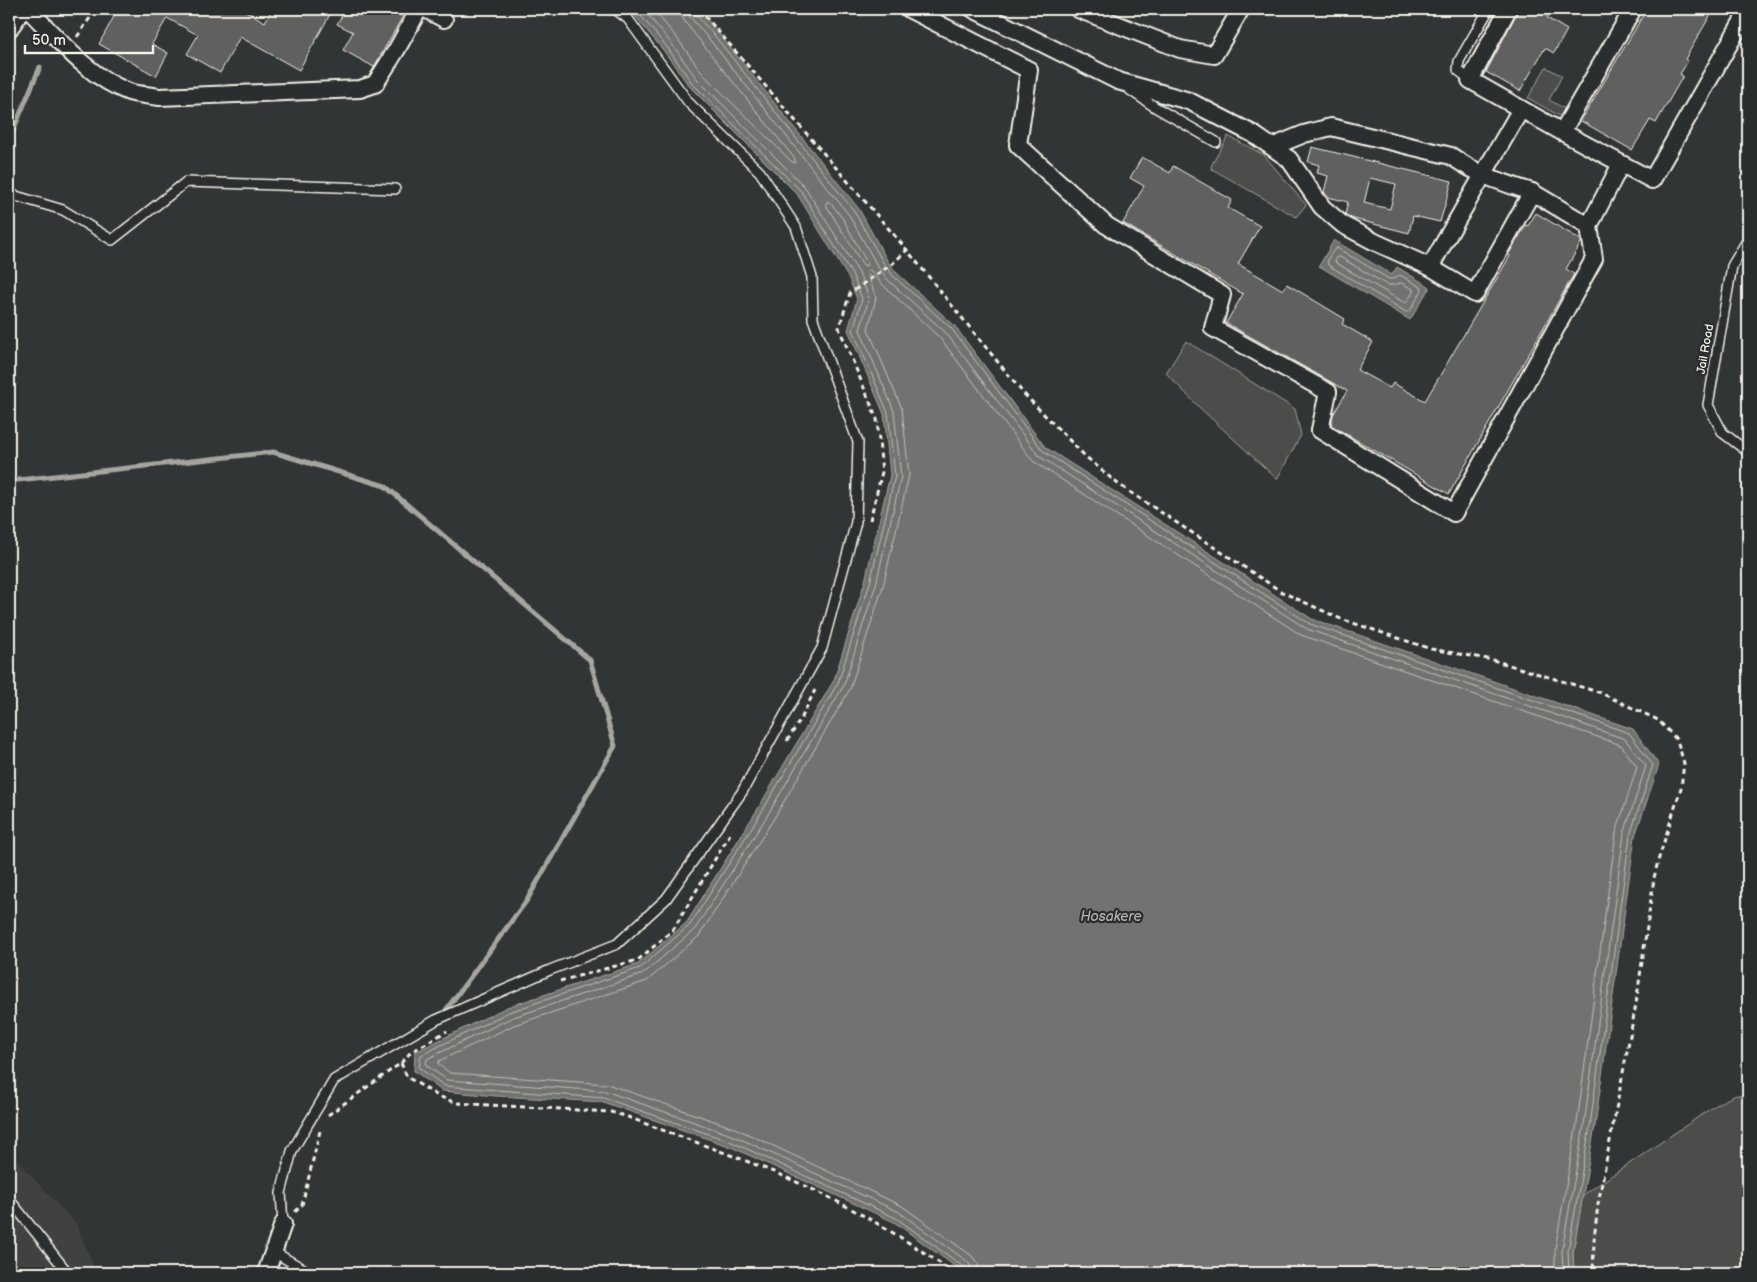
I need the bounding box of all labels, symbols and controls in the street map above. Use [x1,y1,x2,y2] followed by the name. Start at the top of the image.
[25,22,152,54] scale bar
[32,31,66,50] text: 50 m
[1694,323,1717,375] street label: Jail Road
[1080,908,1142,925] water label: Hosakere

